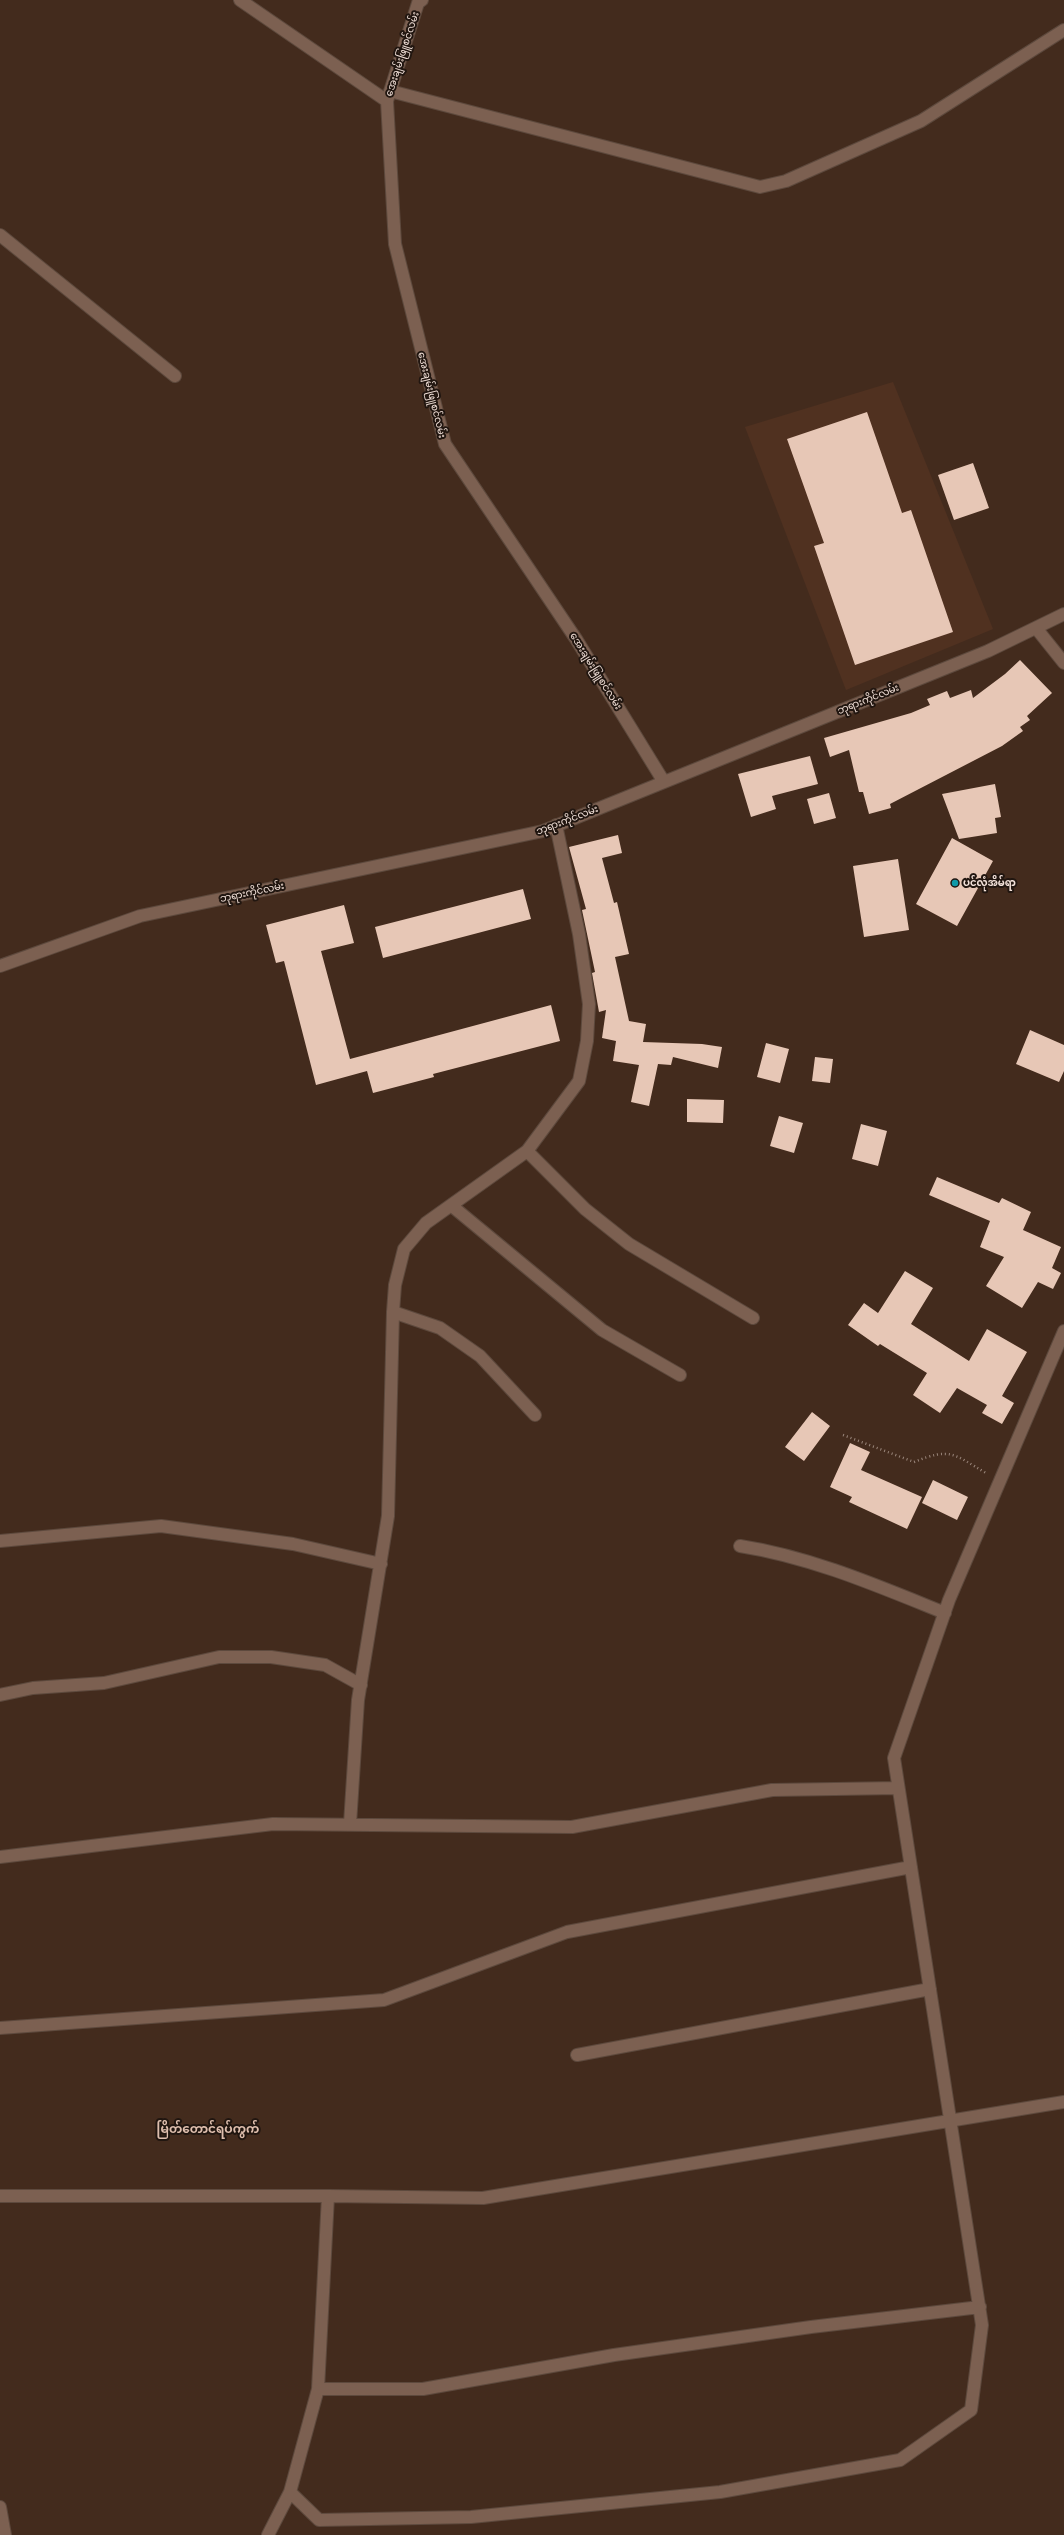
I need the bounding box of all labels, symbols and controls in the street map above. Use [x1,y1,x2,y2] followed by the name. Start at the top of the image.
[383,10,421,98] street label: အေးချမ်းဖြူစင်လမ်း
[416,351,448,439] street label: အေးချမ်းဖြူစင်လမ်း
[568,630,624,712] street label: အေးချမ်းဖြူစင်လမ်း
[835,681,901,717] street label: ဘုရားကိုင်လမ်း
[534,803,600,837] street label: ဘုရားကိုင်လမ်း
[963,877,1016,889] place label: ပင်လုံအိမ်ရာ
[950,878,960,888] marker: ပင်လုံအိမ်ရာ
[219,879,285,905] street label: ဘုရားကိုင်လမ်း
[157,2122,259,2136] district label: မြိတ်တောင်ရပ်ကွက်

